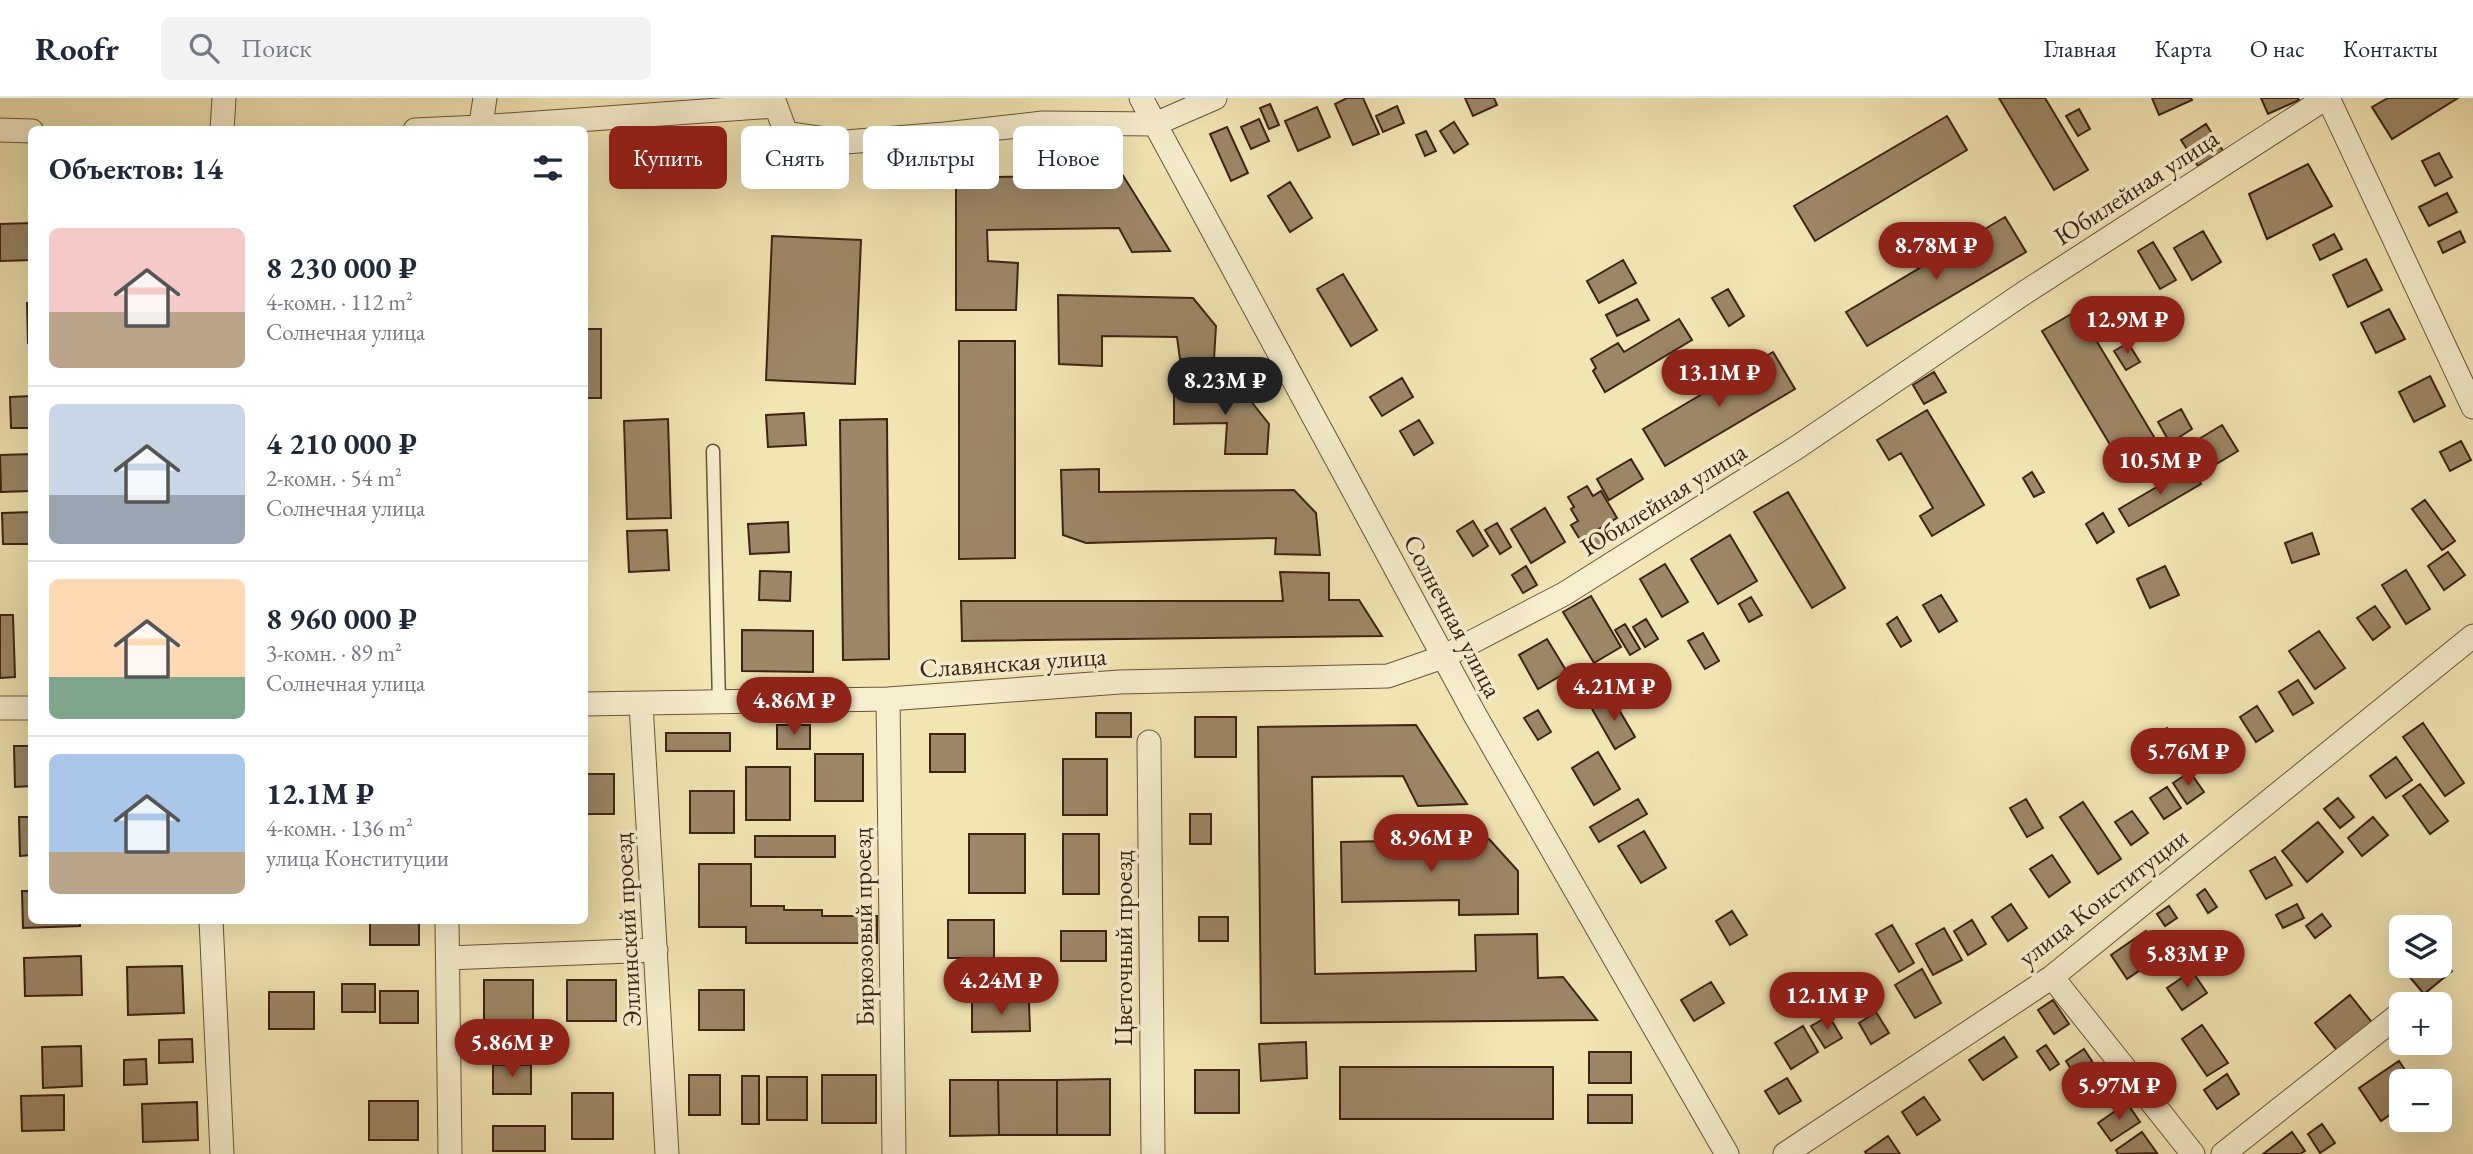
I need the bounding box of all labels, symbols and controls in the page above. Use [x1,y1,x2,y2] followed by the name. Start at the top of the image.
[161,17,651,80] search box
[35,27,119,70] text: Roofr
[185,29,223,67] icon: search
[241,31,312,65] text: Поиск
[2043,33,2117,64] text: Главная
[2155,33,2212,64] text: Карта
[2250,33,2305,64] text: О нас
[2343,33,2438,64] text: Контакты
[2047,121,2226,253] street label: Юбилейная улица
[609,126,727,189] chip: Купить
[741,126,849,189] chip: Снять
[863,126,999,189] chip: Фильтры
[1013,126,1123,189] chip: Новое
[49,149,223,188] text: Объектов: 14
[529,149,567,187] icon: filters
[1871,222,2001,282] pin: 8.78M ₽
[1895,230,1977,260] text: 8.78M ₽
[266,248,417,287] text: 8 230 000 ₽
[105,256,189,340] icon: home
[266,287,413,317] text: 4-комн. · 112 m²
[2062,296,2192,356] pin: 12.9M ₽
[2086,304,2168,334] text: 12.9M ₽
[266,317,425,347] text: Солнечная улица
[1654,350,1784,409] pin: 13.1M ₽
[1678,357,1760,387] text: 13.1M ₽
[1160,358,1290,417] pin: 8.23M ₽
[1184,365,1266,395] text: 8.23M ₽
[266,424,417,463] text: 4 210 000 ₽
[105,432,189,516] icon: home
[1573,434,1753,564] street label: Юбилейная улица
[2095,438,2225,497] pin: 10.5M ₽
[2119,445,2201,475] text: 10.5M ₽
[266,463,402,493] text: 2-комн. · 54 m²
[266,493,425,523] text: Солнечная улица
[1396,529,1511,704] street label: Солнечная улица
[266,599,417,638] text: 8 960 000 ₽
[105,607,189,691] icon: home
[266,638,402,668] text: 3-комн. · 89 m²
[918,638,1108,685] street label: Славянская улица
[1549,664,1679,723] pin: 4.21M ₽
[266,668,425,698] text: Солнечная улица
[1573,671,1655,701] text: 4.21M ₽
[729,678,859,737] pin: 4.86M ₽
[753,685,835,715] text: 4.86M ₽
[2123,728,2253,788] pin: 5.76M ₽
[2147,736,2229,766] text: 5.76M ₽
[266,774,374,813] text: 12.1M ₽
[105,782,189,866] icon: home
[266,813,413,843] text: 4-комн. · 136 m²
[1366,814,1496,874] pin: 8.96M ₽
[2011,820,2195,974] street label: улица Конституции
[1390,822,1472,852] text: 8.96M ₽
[844,827,882,1027] street label: Бирюзовый проезд
[605,832,649,1028] street label: Эллинский проезд
[266,843,449,873] text: улица Конституции
[1106,850,1140,1046] street label: Цветочный проезд
[2389,915,2452,1132] map controls
[2389,915,2452,978] button: layers
[2122,930,2252,990] pin: 5.83M ₽
[2146,938,2228,968] text: 5.83M ₽
[936,958,1066,1017] pin: 4.24M ₽
[960,965,1042,995] text: 4.24M ₽
[1762,972,1892,1032] pin: 12.1M ₽
[1786,980,1868,1010] text: 12.1M ₽
[2389,992,2452,1055] button: +
[447,1020,577,1079] pin: 5.86M ₽
[471,1027,553,1057] text: 5.86M ₽
[2054,1062,2184,1122] pin: 5.97M ₽
[2389,1069,2452,1132] button: −
[2078,1070,2160,1100] text: 5.97M ₽

